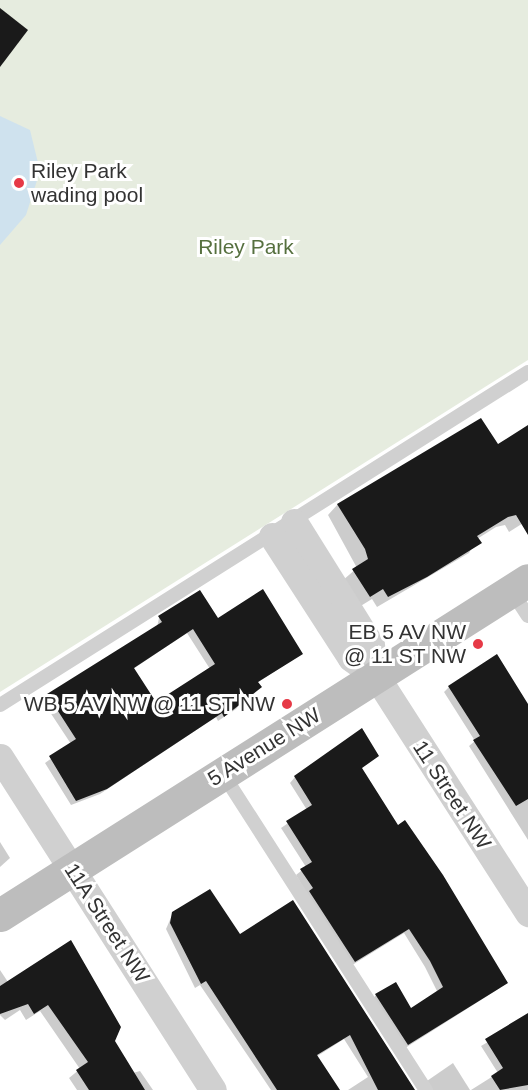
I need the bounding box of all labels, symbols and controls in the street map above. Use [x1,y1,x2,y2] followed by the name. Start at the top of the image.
[31,158,143,208] place label: Riley Park wading pool
[12,176,26,190] marker: Riley Park wading pool
[198,234,294,260] park label: Riley Park
[344,619,466,669] place label: EB 5 AV NW @ 11 ST NW
[471,637,485,651] marker: EB 5 AV NW @ 11 ST NW
[22,691,275,717] place label: WB 5 AV NW @ 11 ST NW
[280,697,294,711] marker: WB 5 AV NW @ 11 ST NW
[203,702,325,792] street label: 5 Avenue NW
[408,736,496,854] street label: 11 Street NW
[59,858,155,988] street label: 11A Street NW

